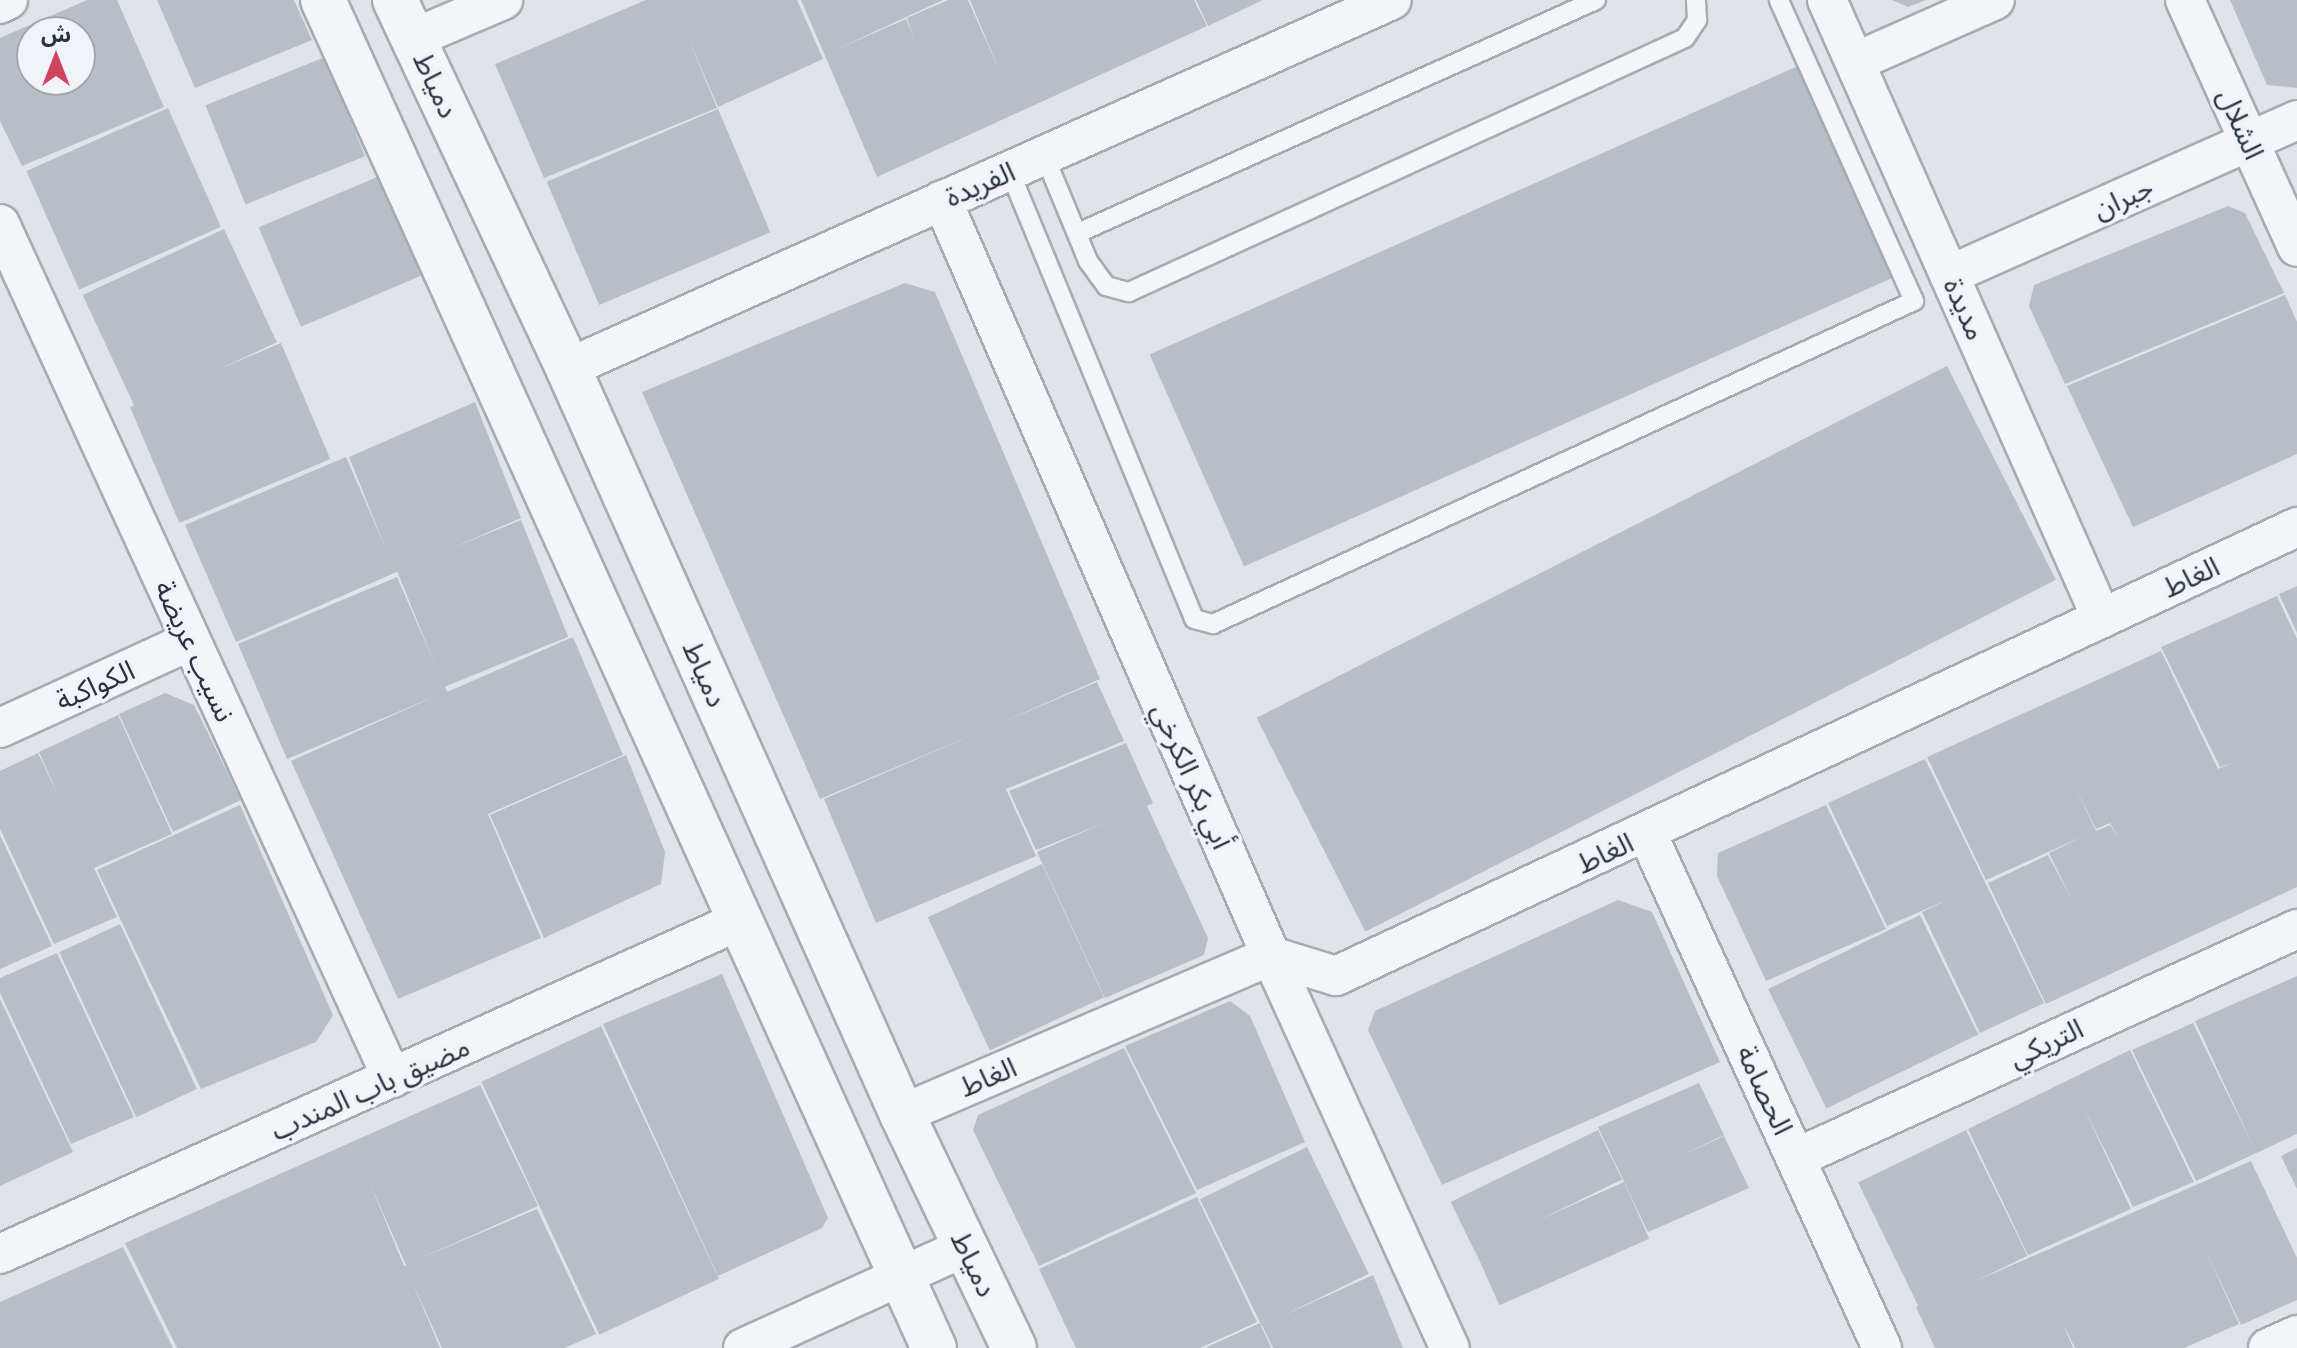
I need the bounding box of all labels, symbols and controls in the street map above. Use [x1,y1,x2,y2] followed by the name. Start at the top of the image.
[16,16,96,96] north arrow
[41,21,71,47] text: ش
[406,47,466,123] street label: دمياط
[2211,83,2271,165] street label: الشلال
[940,154,1020,214] street label: الفريدة
[2088,170,2158,226] street label: جبران
[1937,273,1993,345] street label: مديدة
[2157,549,2225,605] street label: الغاط
[148,575,242,727] street label: نسيب عريضة
[676,636,734,712] street label: دمياط
[50,653,140,717] street label: الكواكبة
[1145,698,1239,854] street label: أبي بكر الكرخي
[1571,825,1639,881] street label: الغاط
[2004,1011,2088,1075] street label: التريكي
[265,1029,475,1147] street label: مضيق باب المندب
[1730,1040,1800,1140] street label: الحصامة
[954,1050,1022,1104] street label: الغاط
[944,1226,1004,1302] street label: دمياط

